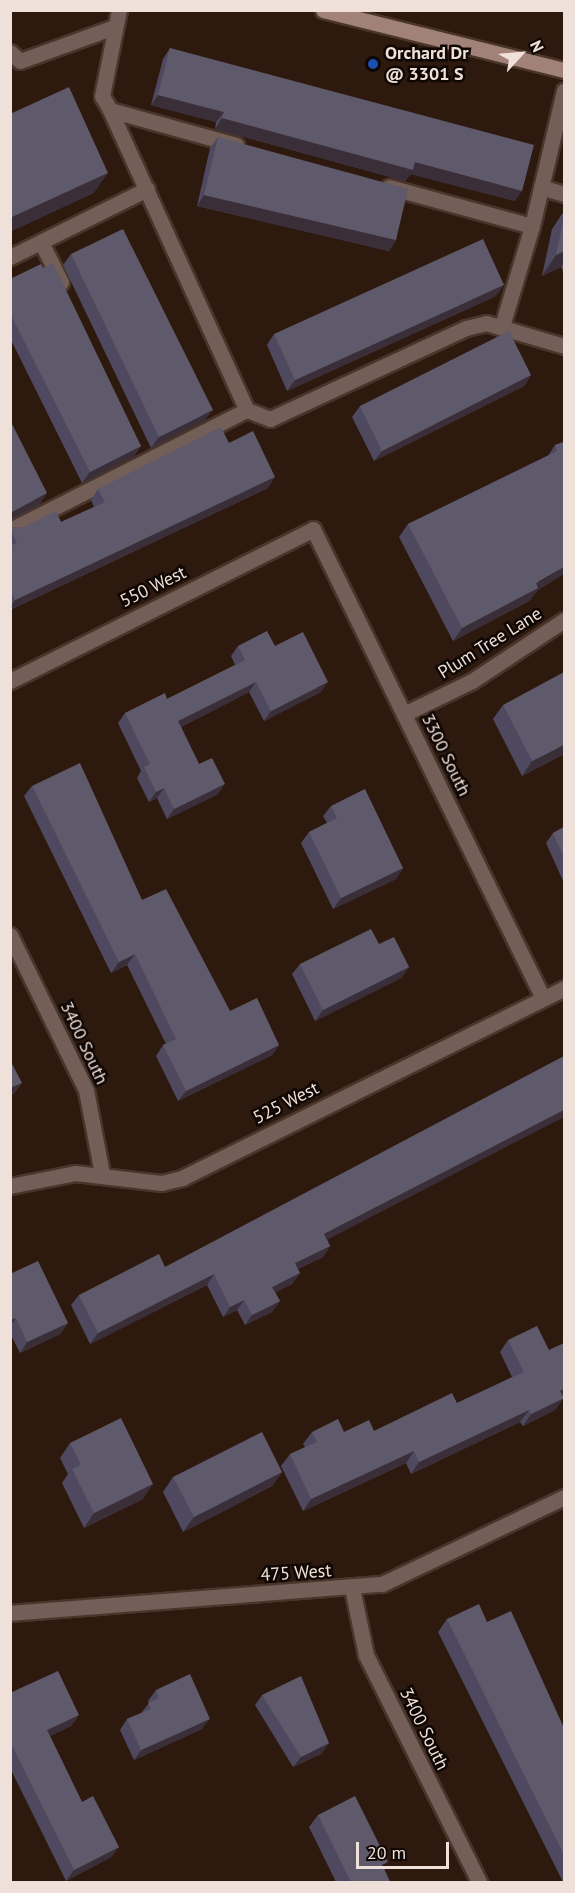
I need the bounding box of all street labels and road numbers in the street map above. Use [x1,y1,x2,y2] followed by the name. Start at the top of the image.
[116,562,190,612] street label: 550 West
[434,602,546,684] street label: Plum Tree Lane
[417,710,475,800] street label: 3300 South
[55,998,113,1088] street label: 3400 South
[249,1077,323,1129] street label: 525 West
[260,1560,332,1586] street label: 475 West
[395,1684,453,1774] street label: 3400 South

